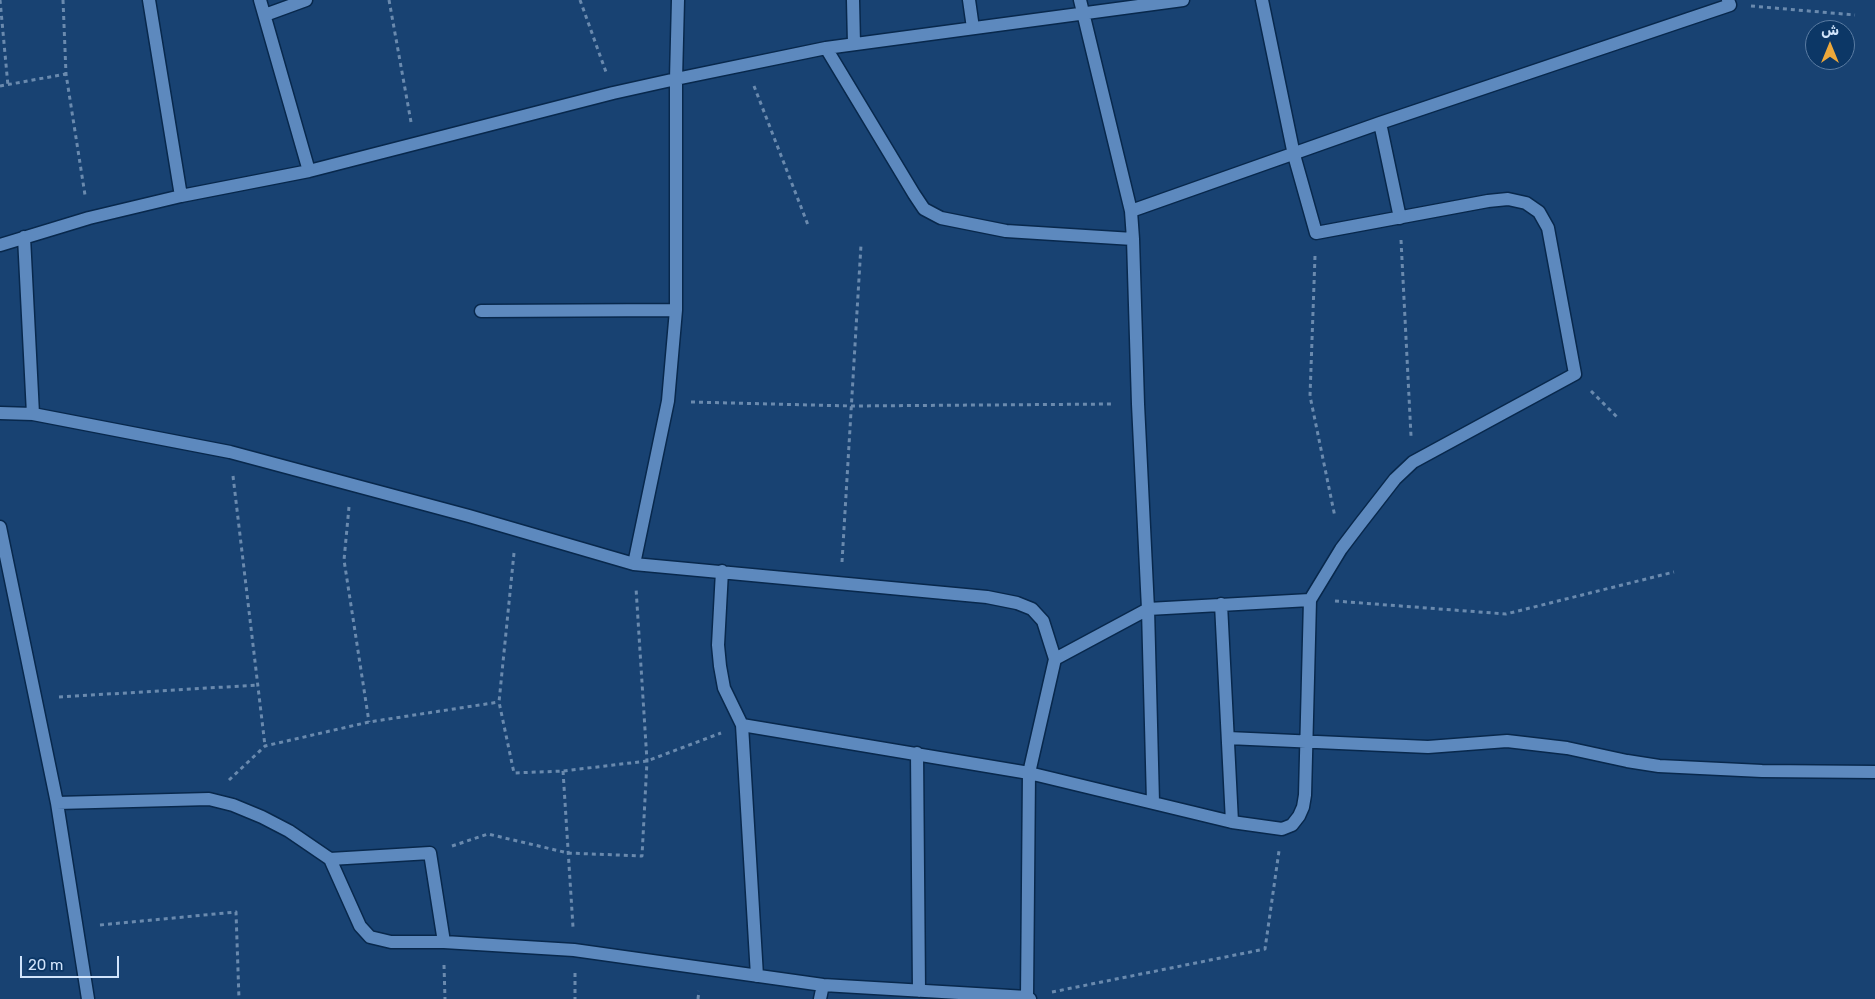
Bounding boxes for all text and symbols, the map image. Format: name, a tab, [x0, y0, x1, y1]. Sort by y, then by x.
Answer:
north arrow	[1805, 20, 1855, 70]
text: ش	[1821, 22, 1839, 39]
scale bar	[22, 946, 121, 978]
text: 20 m	[28, 956, 63, 974]

